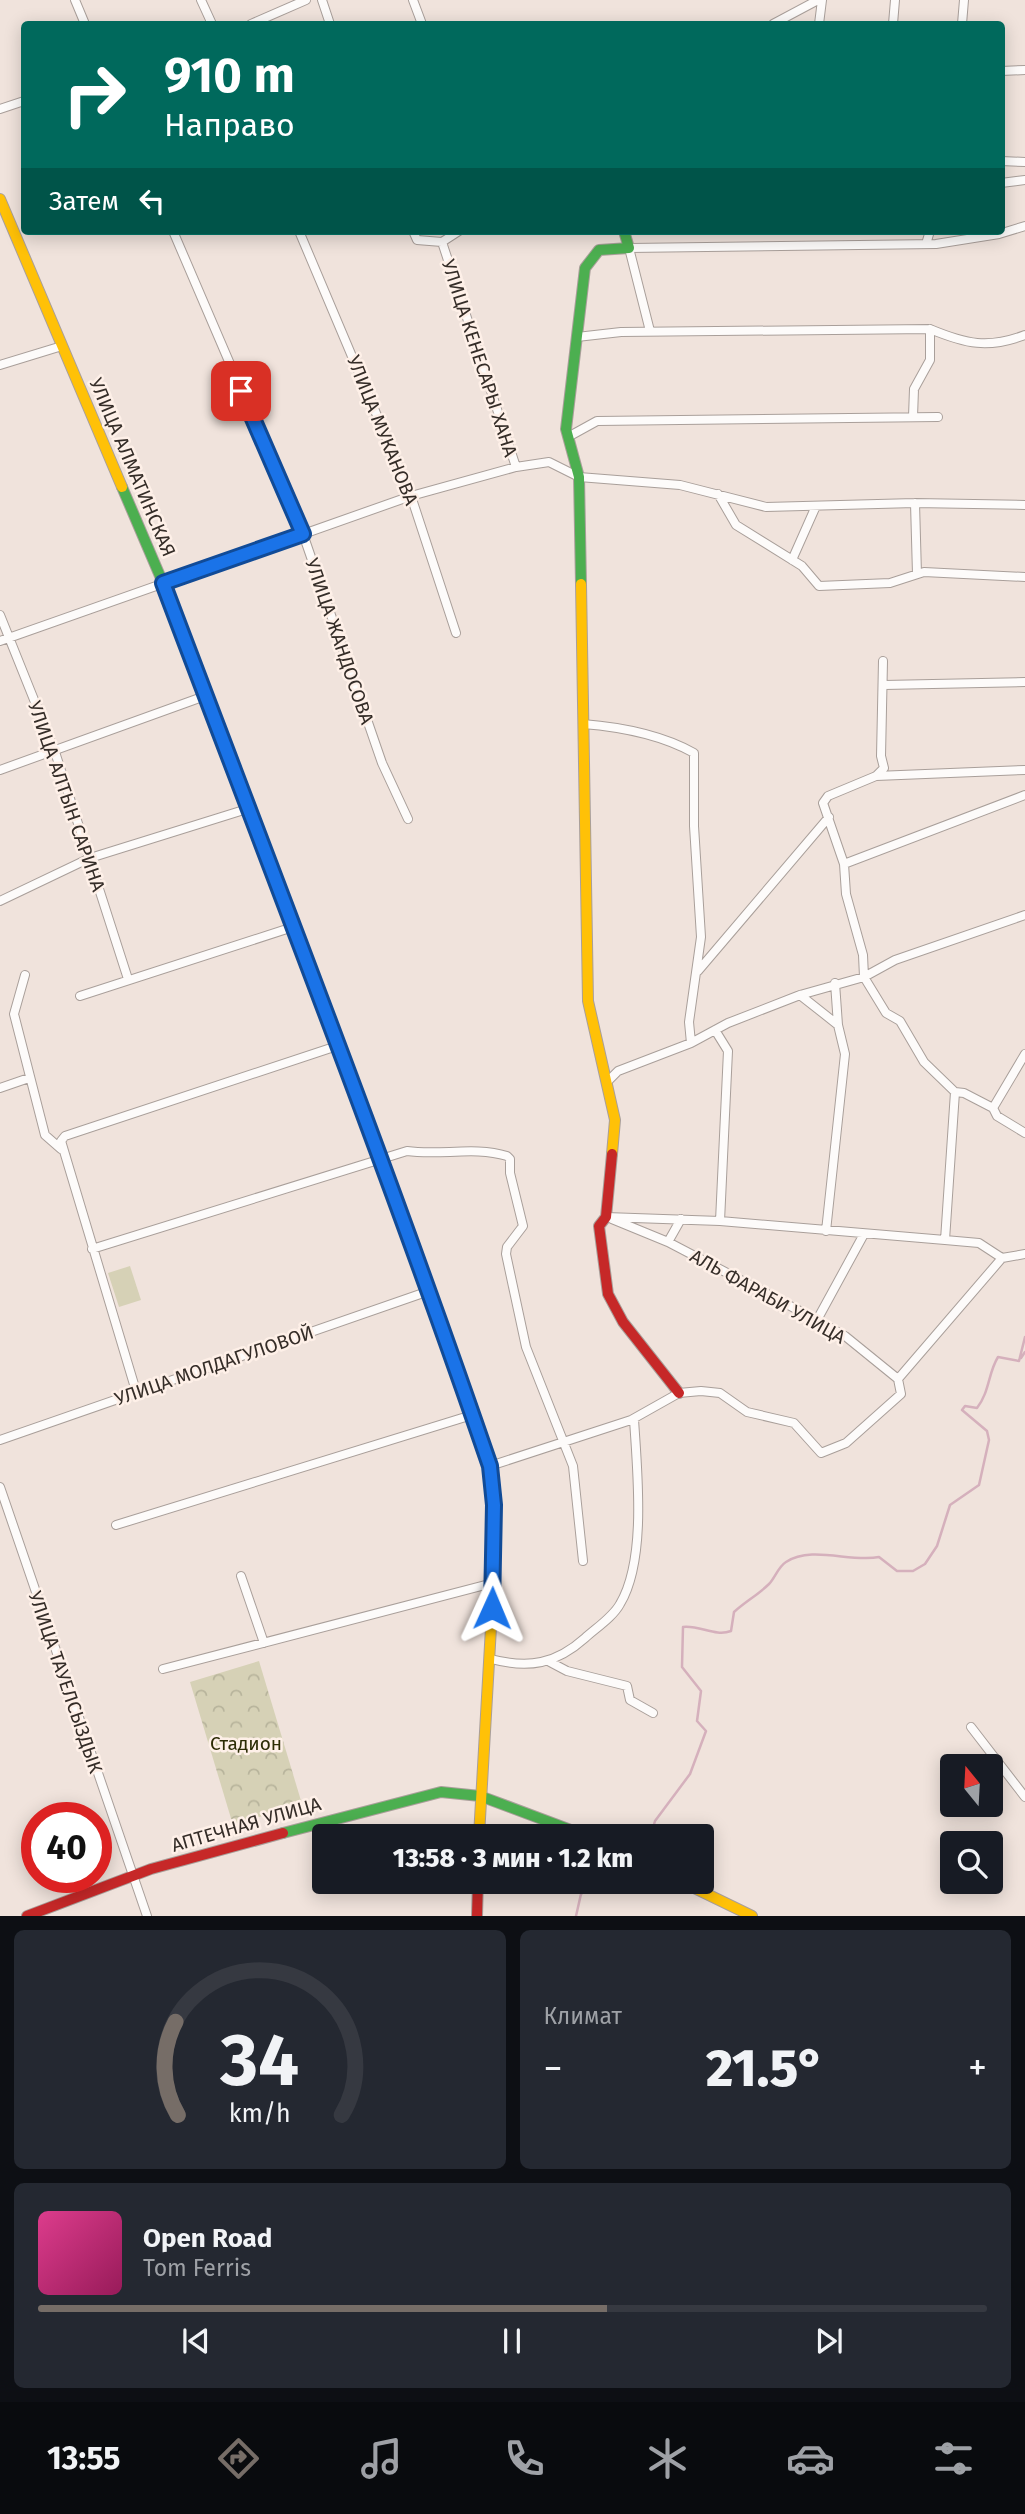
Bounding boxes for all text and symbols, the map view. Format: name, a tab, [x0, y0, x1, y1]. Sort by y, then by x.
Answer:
text: 910 m	[164, 46, 295, 105]
icon: right	[49, 49, 140, 140]
text: Направо	[164, 106, 295, 144]
icon: left	[133, 182, 171, 220]
text: Затем	[49, 186, 119, 217]
street label: УЛИЦА КЕНЕСАРЫ ХАНА	[437, 257, 522, 460]
street label: УЛИЦА МУКАНОВА	[342, 352, 423, 508]
pin	[211, 361, 271, 421]
icon: arrive	[222, 372, 260, 410]
street label: УЛИЦА АЛМАТИНСКАЯ	[84, 374, 181, 560]
street label: УЛИЦА ЖАНДОСОВА	[300, 555, 379, 727]
street label: УЛИЦА АЛТЫН САРИНА	[23, 698, 110, 895]
street label: АЛЬ ФАРАБИ УЛИЦА	[686, 1244, 850, 1349]
street label: УЛИЦА МОЛДАГУЛОВОЙ	[112, 1321, 317, 1410]
position arrow	[455, 1571, 529, 1645]
street label: УЛИЦА ТАУЕЛСЫЗДЫК	[24, 1588, 107, 1776]
park label: Стадион	[210, 1732, 282, 1755]
north arrow	[940, 1754, 1003, 1816]
map controls	[940, 1754, 1003, 1894]
street label: АПТЕЧНАЯ УЛИЦА	[169, 1792, 324, 1857]
speed limit sign: 40	[21, 1802, 112, 1893]
button: search	[940, 1831, 1003, 1894]
text: 13:58 · 3 мин · 1.2 km	[393, 1843, 633, 1874]
text: Климат	[544, 2002, 622, 2030]
text: 34	[219, 2018, 299, 2105]
text: 21.5°	[706, 2037, 825, 2100]
text: −	[544, 2045, 563, 2091]
text: +	[968, 2045, 987, 2091]
text: km/h	[229, 2099, 291, 2129]
text: Open Road	[143, 2223, 272, 2254]
text: Tom Ferris	[143, 2254, 251, 2282]
icon: previous	[177, 2322, 215, 2360]
icon: pause	[493, 2322, 531, 2360]
icon: next	[810, 2322, 848, 2360]
icon: directions	[214, 2434, 263, 2483]
icon: music	[357, 2434, 406, 2483]
icon: phone	[500, 2434, 549, 2483]
icon: climate	[643, 2434, 692, 2483]
icon: car	[786, 2434, 835, 2483]
icon: filters	[929, 2434, 978, 2483]
text: 13:55	[47, 2439, 121, 2477]

